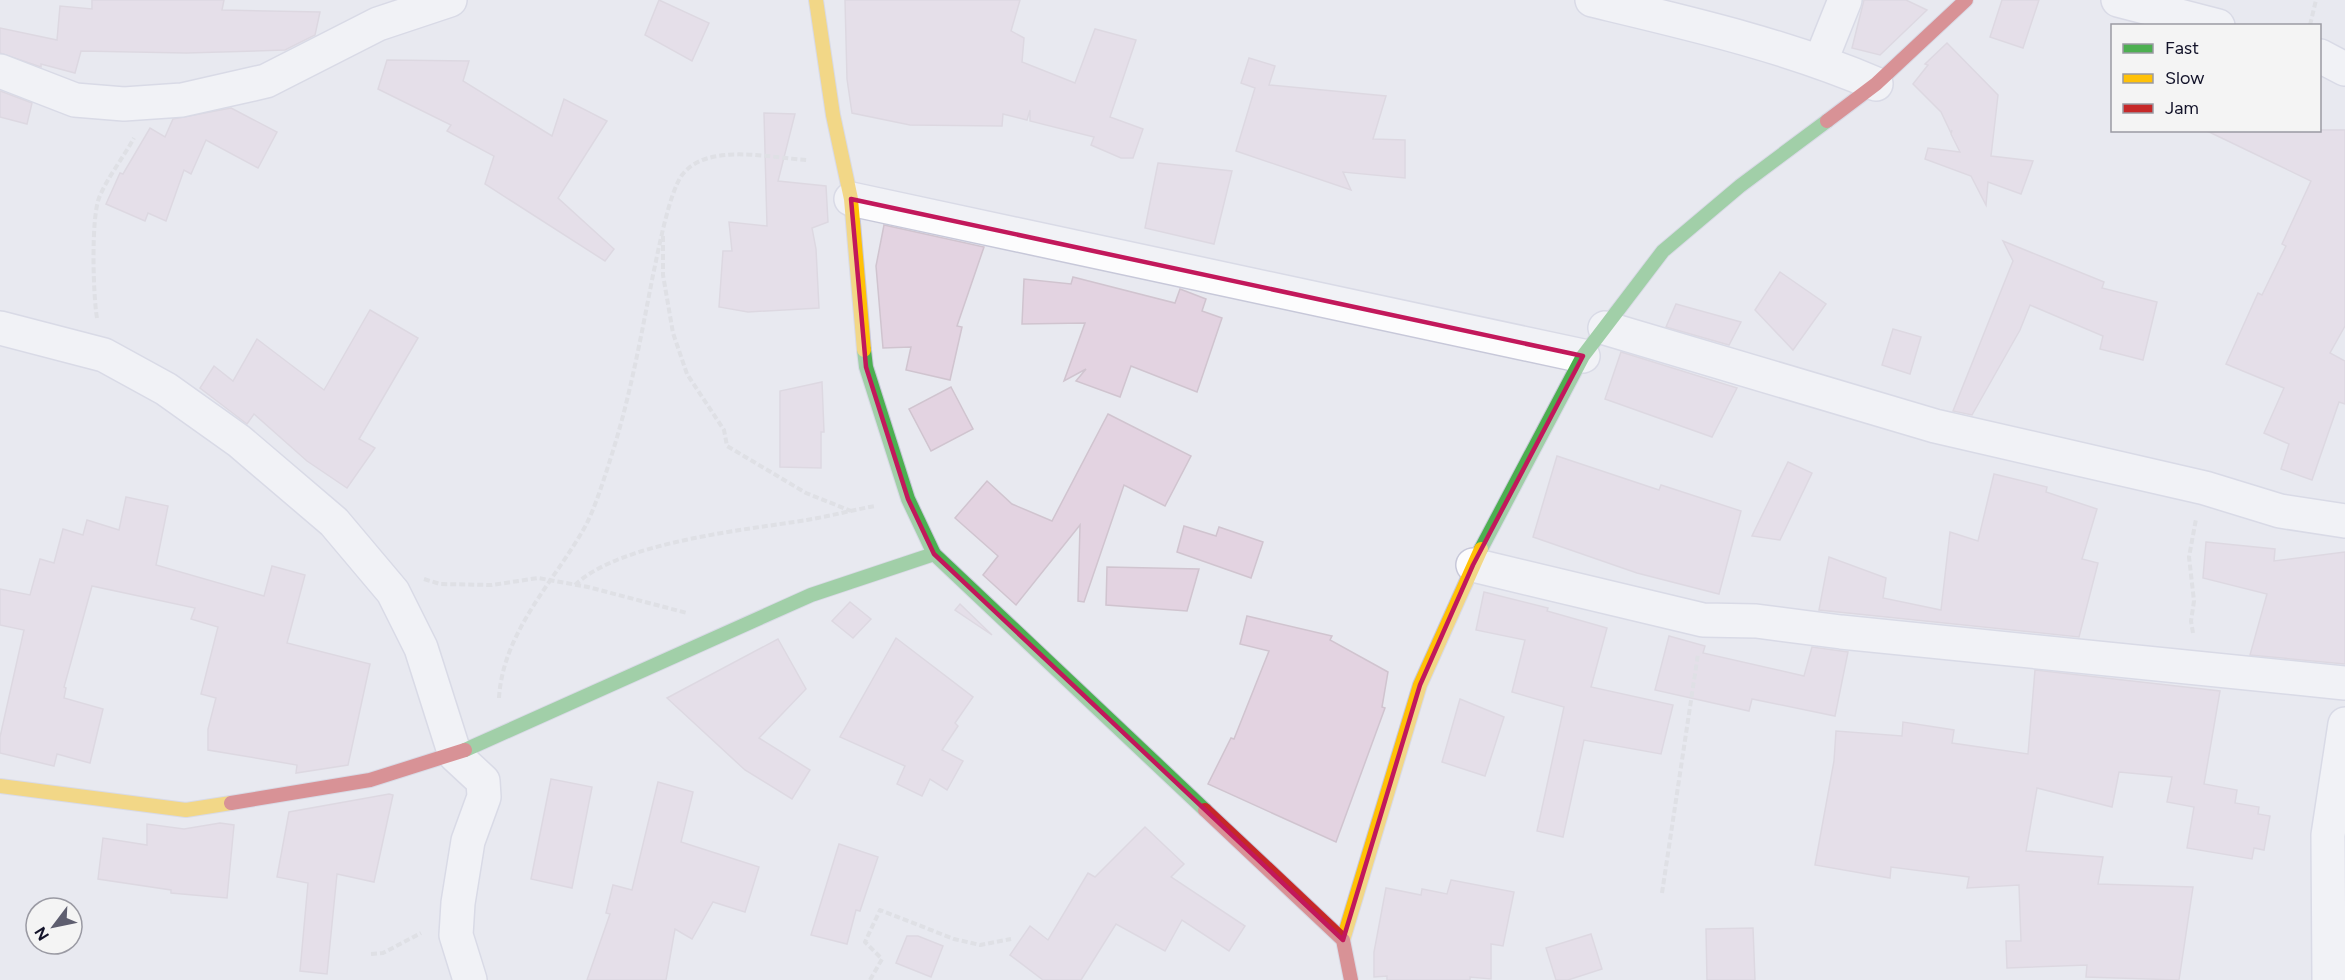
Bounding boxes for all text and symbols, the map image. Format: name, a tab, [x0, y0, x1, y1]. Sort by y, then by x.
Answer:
legend	[2111, 24, 2321, 132]
text: Fast	[2165, 37, 2199, 59]
text: Slow	[2165, 67, 2204, 89]
text: Jam	[2165, 97, 2199, 119]
north arrow	[24, 896, 84, 956]
text: N	[30, 923, 53, 944]

